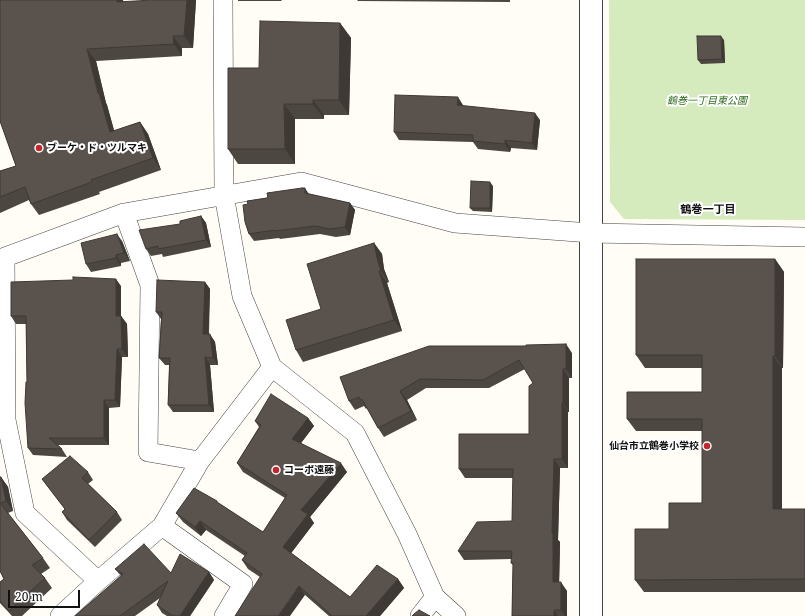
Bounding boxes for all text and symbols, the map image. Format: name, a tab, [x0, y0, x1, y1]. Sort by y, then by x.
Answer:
park label: 鶴巻一丁目東公園	[667, 95, 747, 107]
place label: ブーケ・ド・ツルマキ	[47, 142, 147, 154]
marker: ブーケ・ド・ツルマキ	[34, 143, 44, 153]
district label: 鶴巻一丁目	[681, 203, 735, 217]
place label: 仙台市立鶴巻小学校	[609, 440, 699, 452]
marker: 仙台市立鶴巻小学校	[702, 441, 712, 451]
place label: コーポ遠藤	[284, 464, 334, 476]
marker: コーポ遠藤	[271, 465, 281, 475]
scale bar	[10, 582, 82, 608]
text: 20 m	[15, 588, 43, 605]

